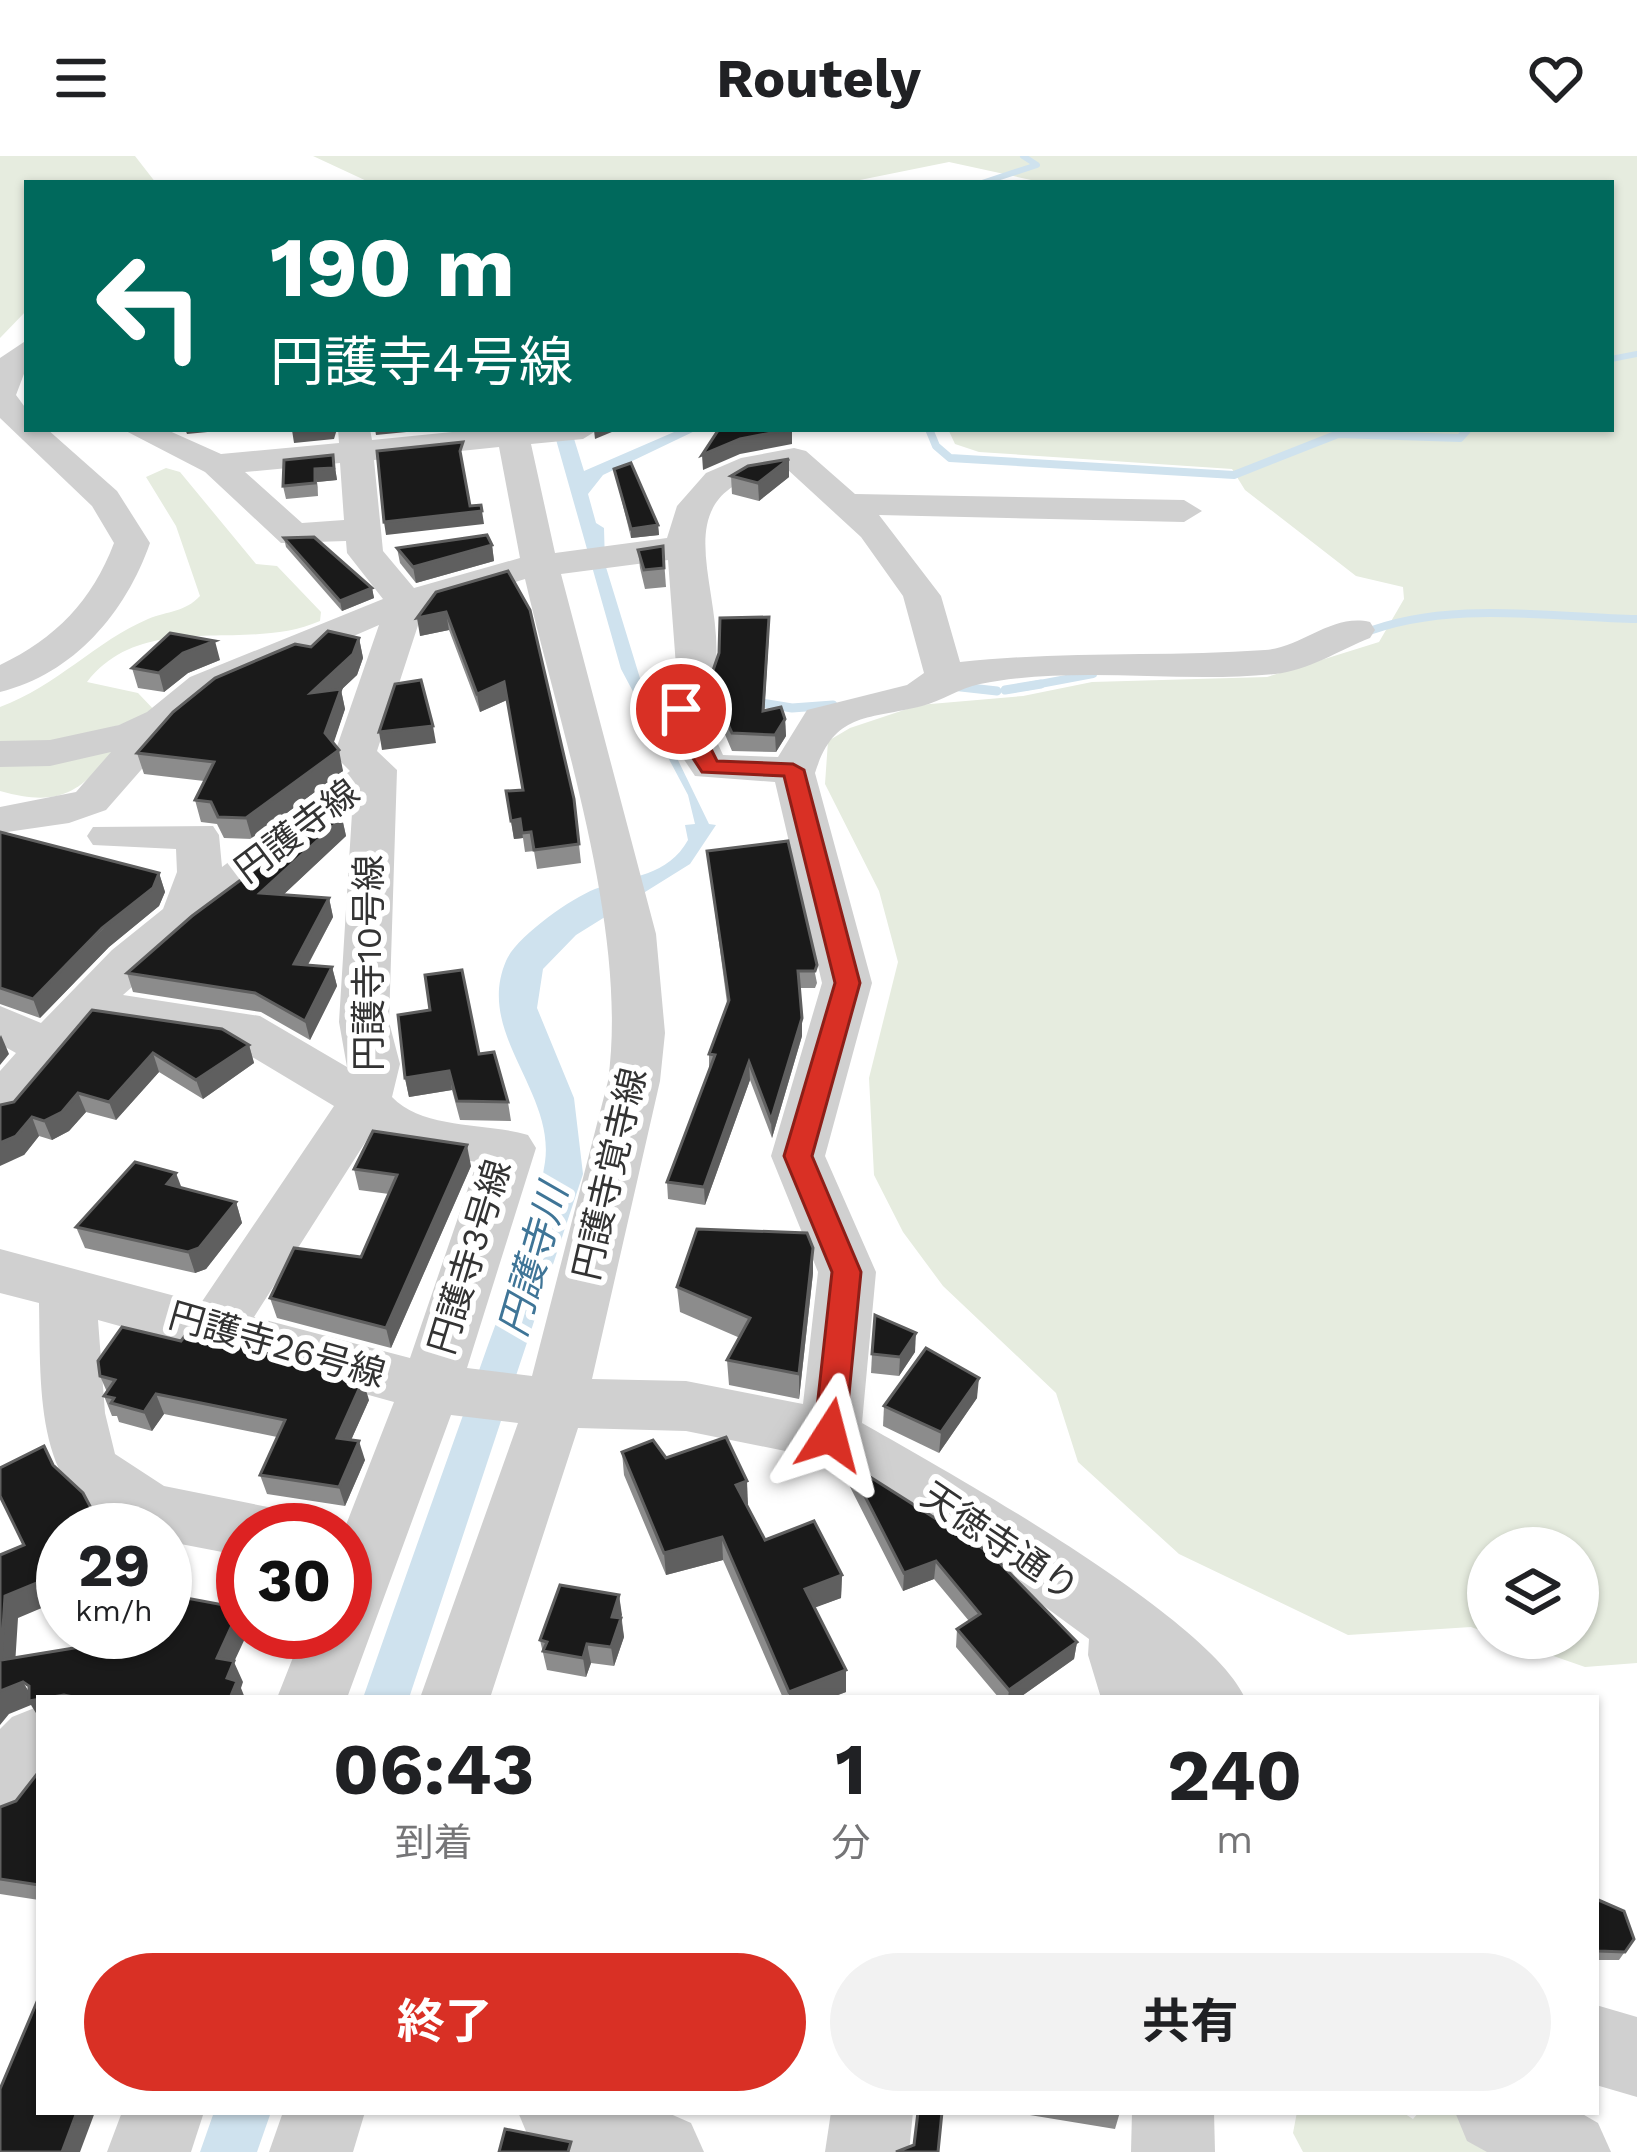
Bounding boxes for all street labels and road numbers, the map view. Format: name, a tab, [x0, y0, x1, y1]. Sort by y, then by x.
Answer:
street label: 円護寺線	[227, 771, 367, 891]
street label: 円護寺10号線	[348, 855, 390, 1071]
street label: 円護寺覚寺線	[565, 1064, 655, 1284]
street label: 円護寺3号線	[421, 1155, 519, 1359]
street label: 円護寺26号線	[164, 1294, 390, 1396]
street label: 天徳寺通り	[914, 1474, 1086, 1610]

